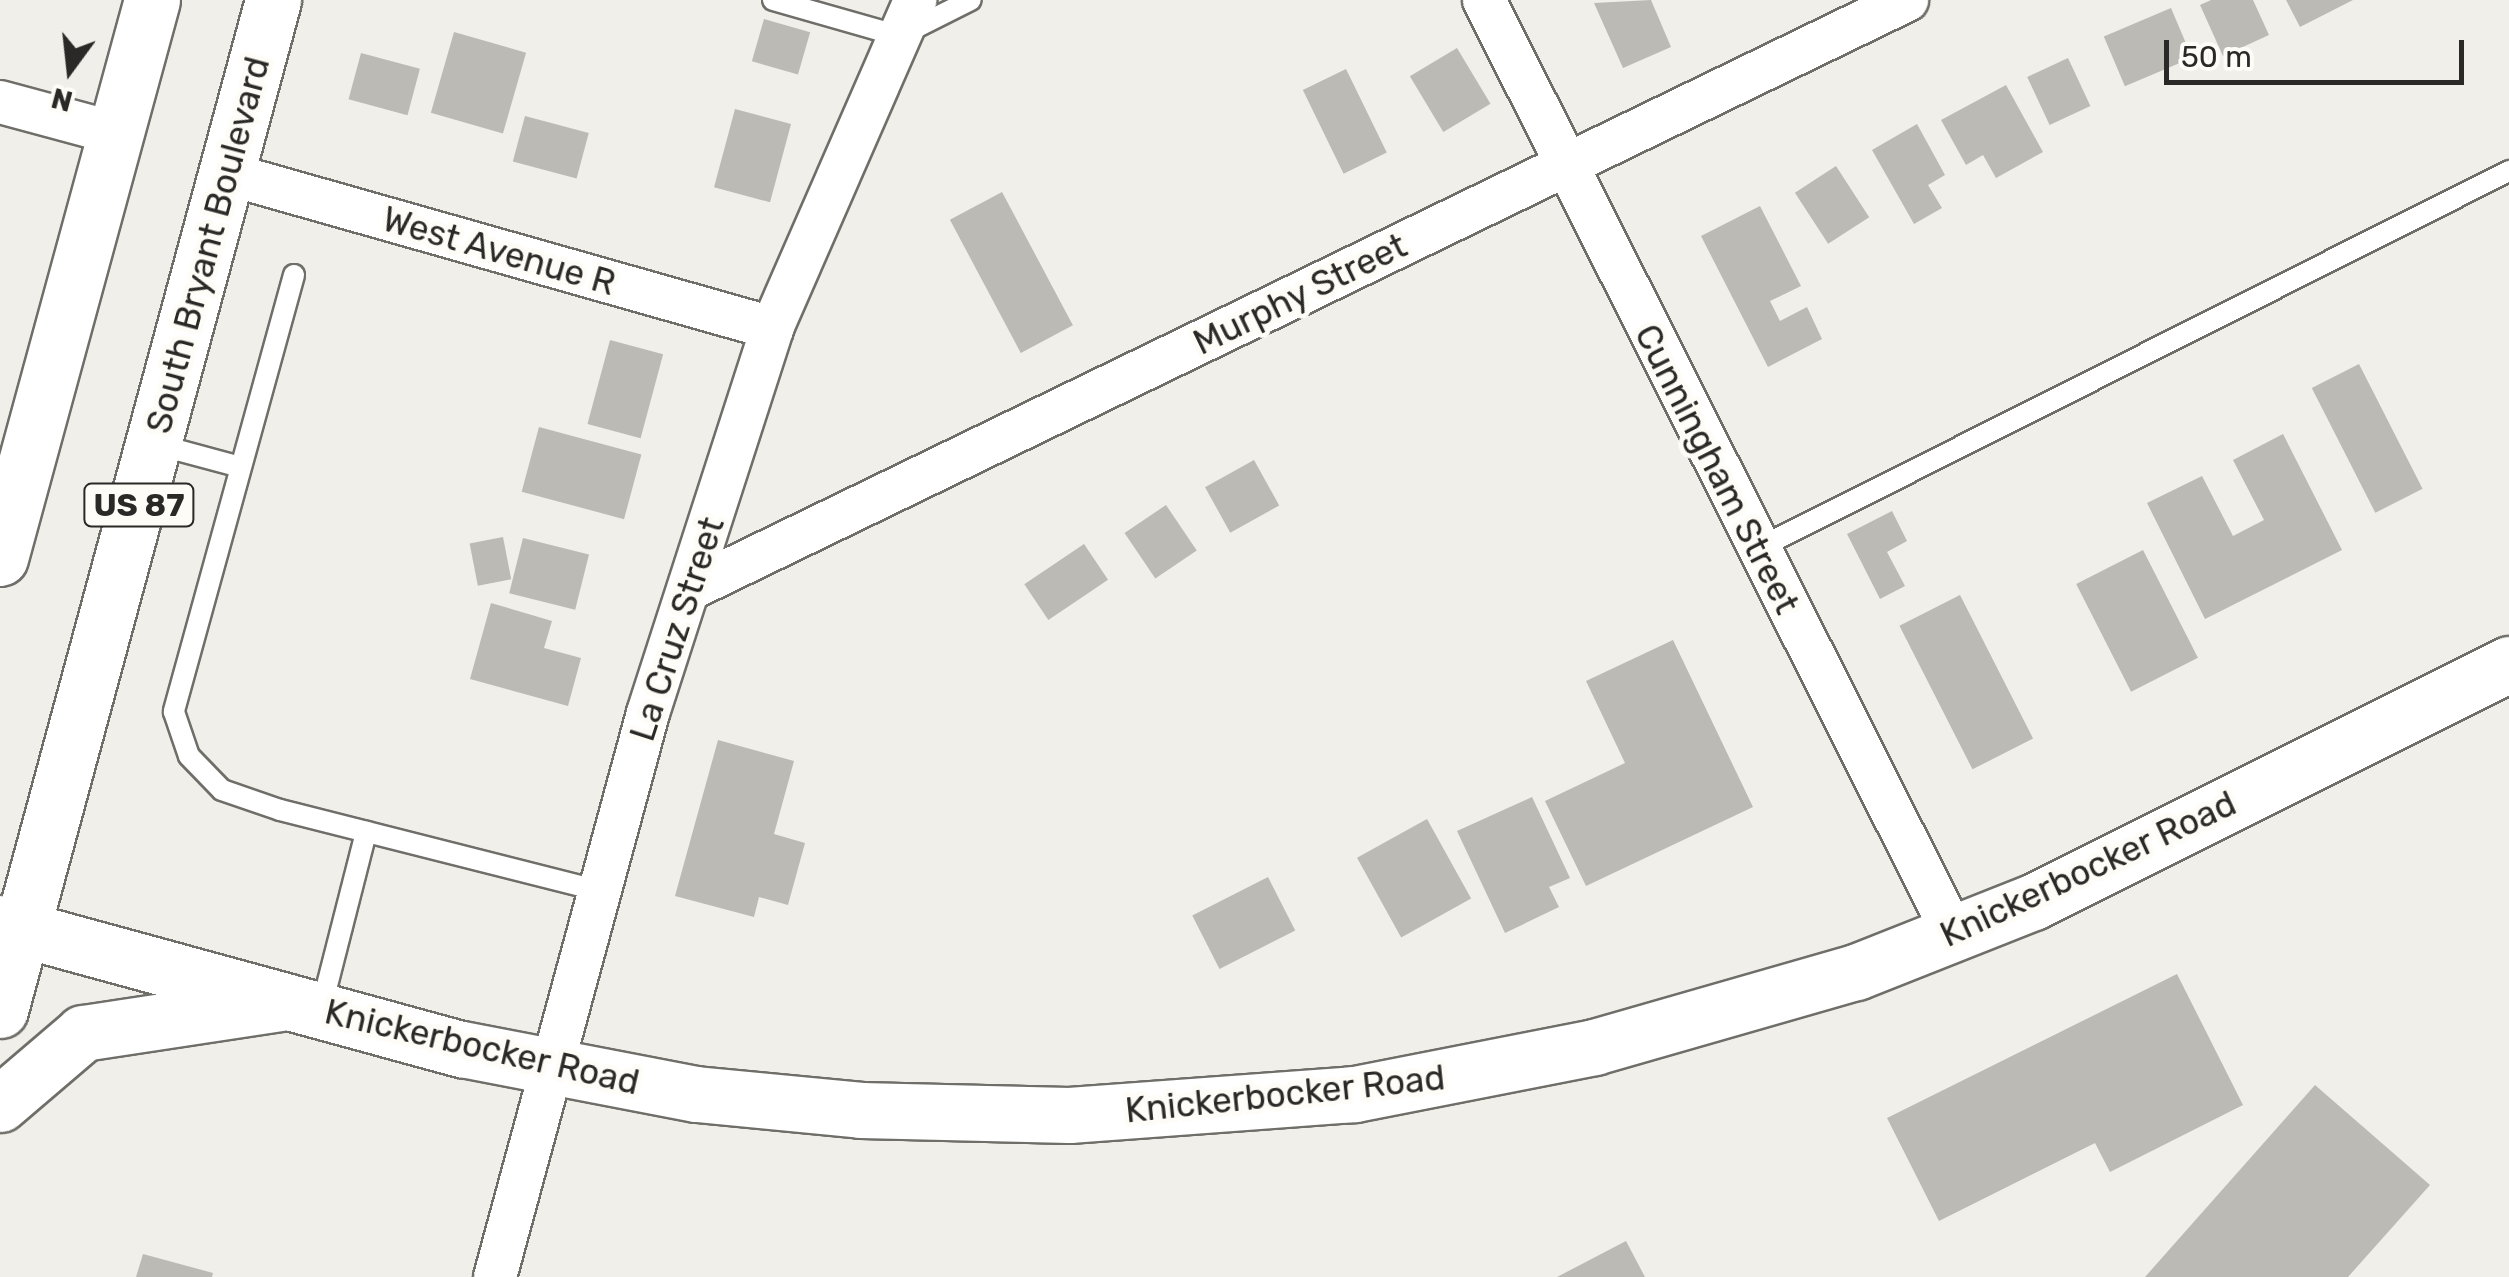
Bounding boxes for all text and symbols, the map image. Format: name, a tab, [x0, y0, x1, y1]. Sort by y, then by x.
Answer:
north arrow	[20, 20, 120, 120]
scale bar	[2169, 20, 2469, 82]
text: 50 m	[2181, 39, 2252, 75]
street label: South Bryant Boulevard	[137, 52, 279, 438]
text: N	[48, 81, 76, 118]
street label: West Avenue R	[377, 198, 621, 304]
street label: Murphy Street	[1186, 224, 1414, 364]
street label: Cunningham Street	[1626, 317, 1808, 621]
road number: US 87	[82, 478, 196, 532]
street label: La Cruz Street	[621, 512, 733, 746]
street label: Knickerbocker Road	[1933, 782, 2243, 956]
street label: Knickerbocker Road	[320, 990, 644, 1104]
street label: Knickerbocker Road	[1123, 1056, 1447, 1132]

